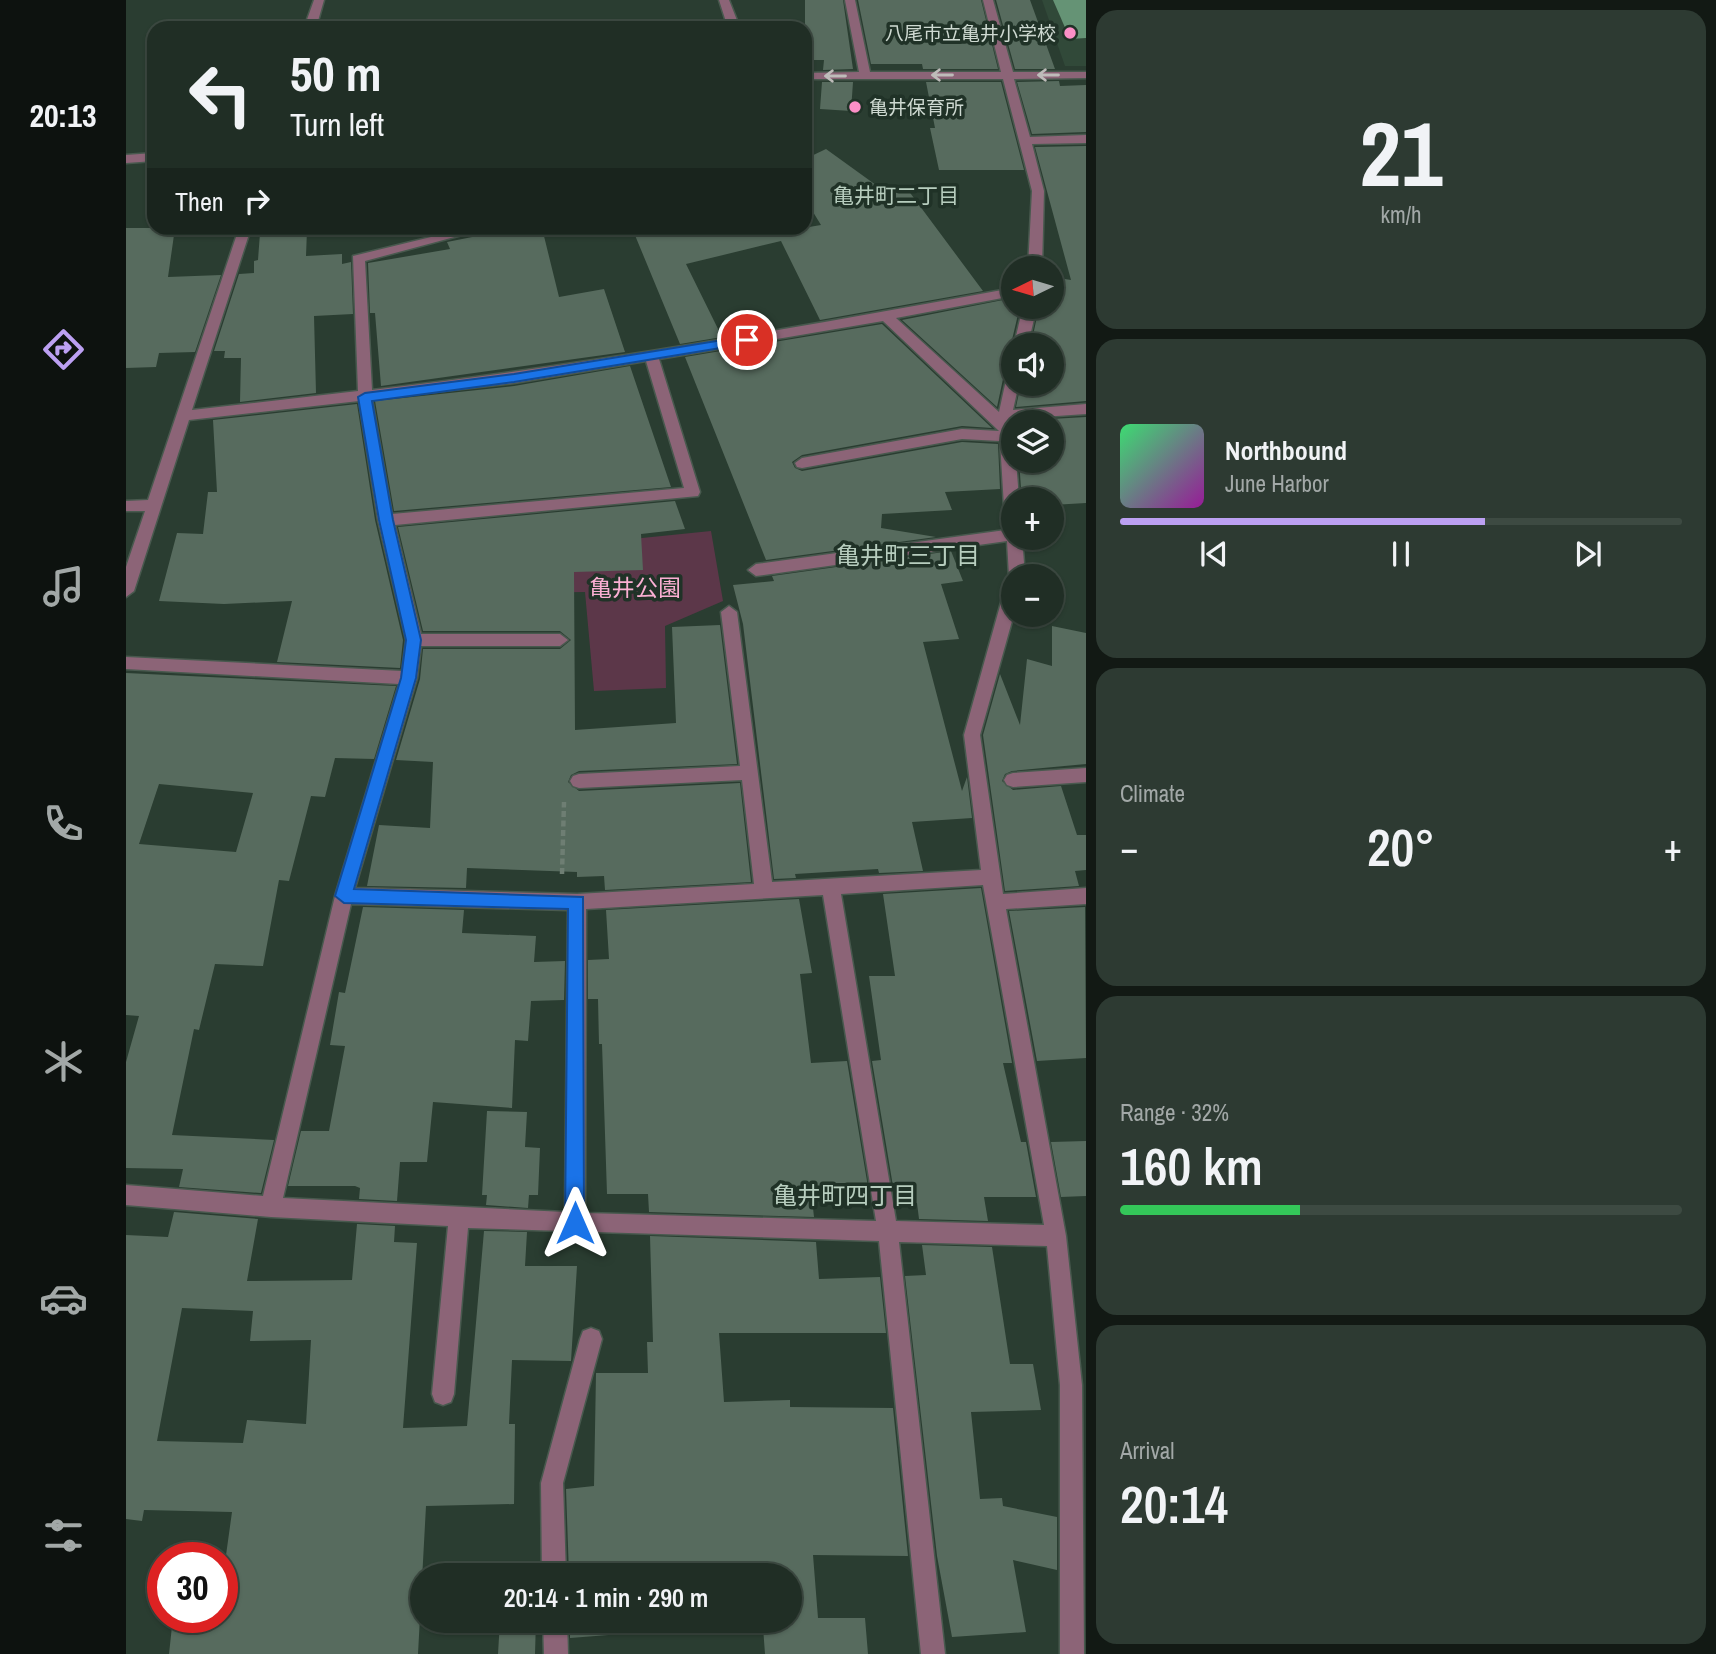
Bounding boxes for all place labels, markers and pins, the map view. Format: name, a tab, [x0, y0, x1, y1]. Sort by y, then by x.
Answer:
place label: 八尾市立亀井小学校	[885, 20, 1056, 46]
marker: 八尾市立亀井小学校	[1062, 25, 1078, 41]
place label: 亀井保育所	[869, 94, 964, 120]
marker: 亀井保育所	[847, 99, 863, 115]
pin	[717, 310, 777, 370]

